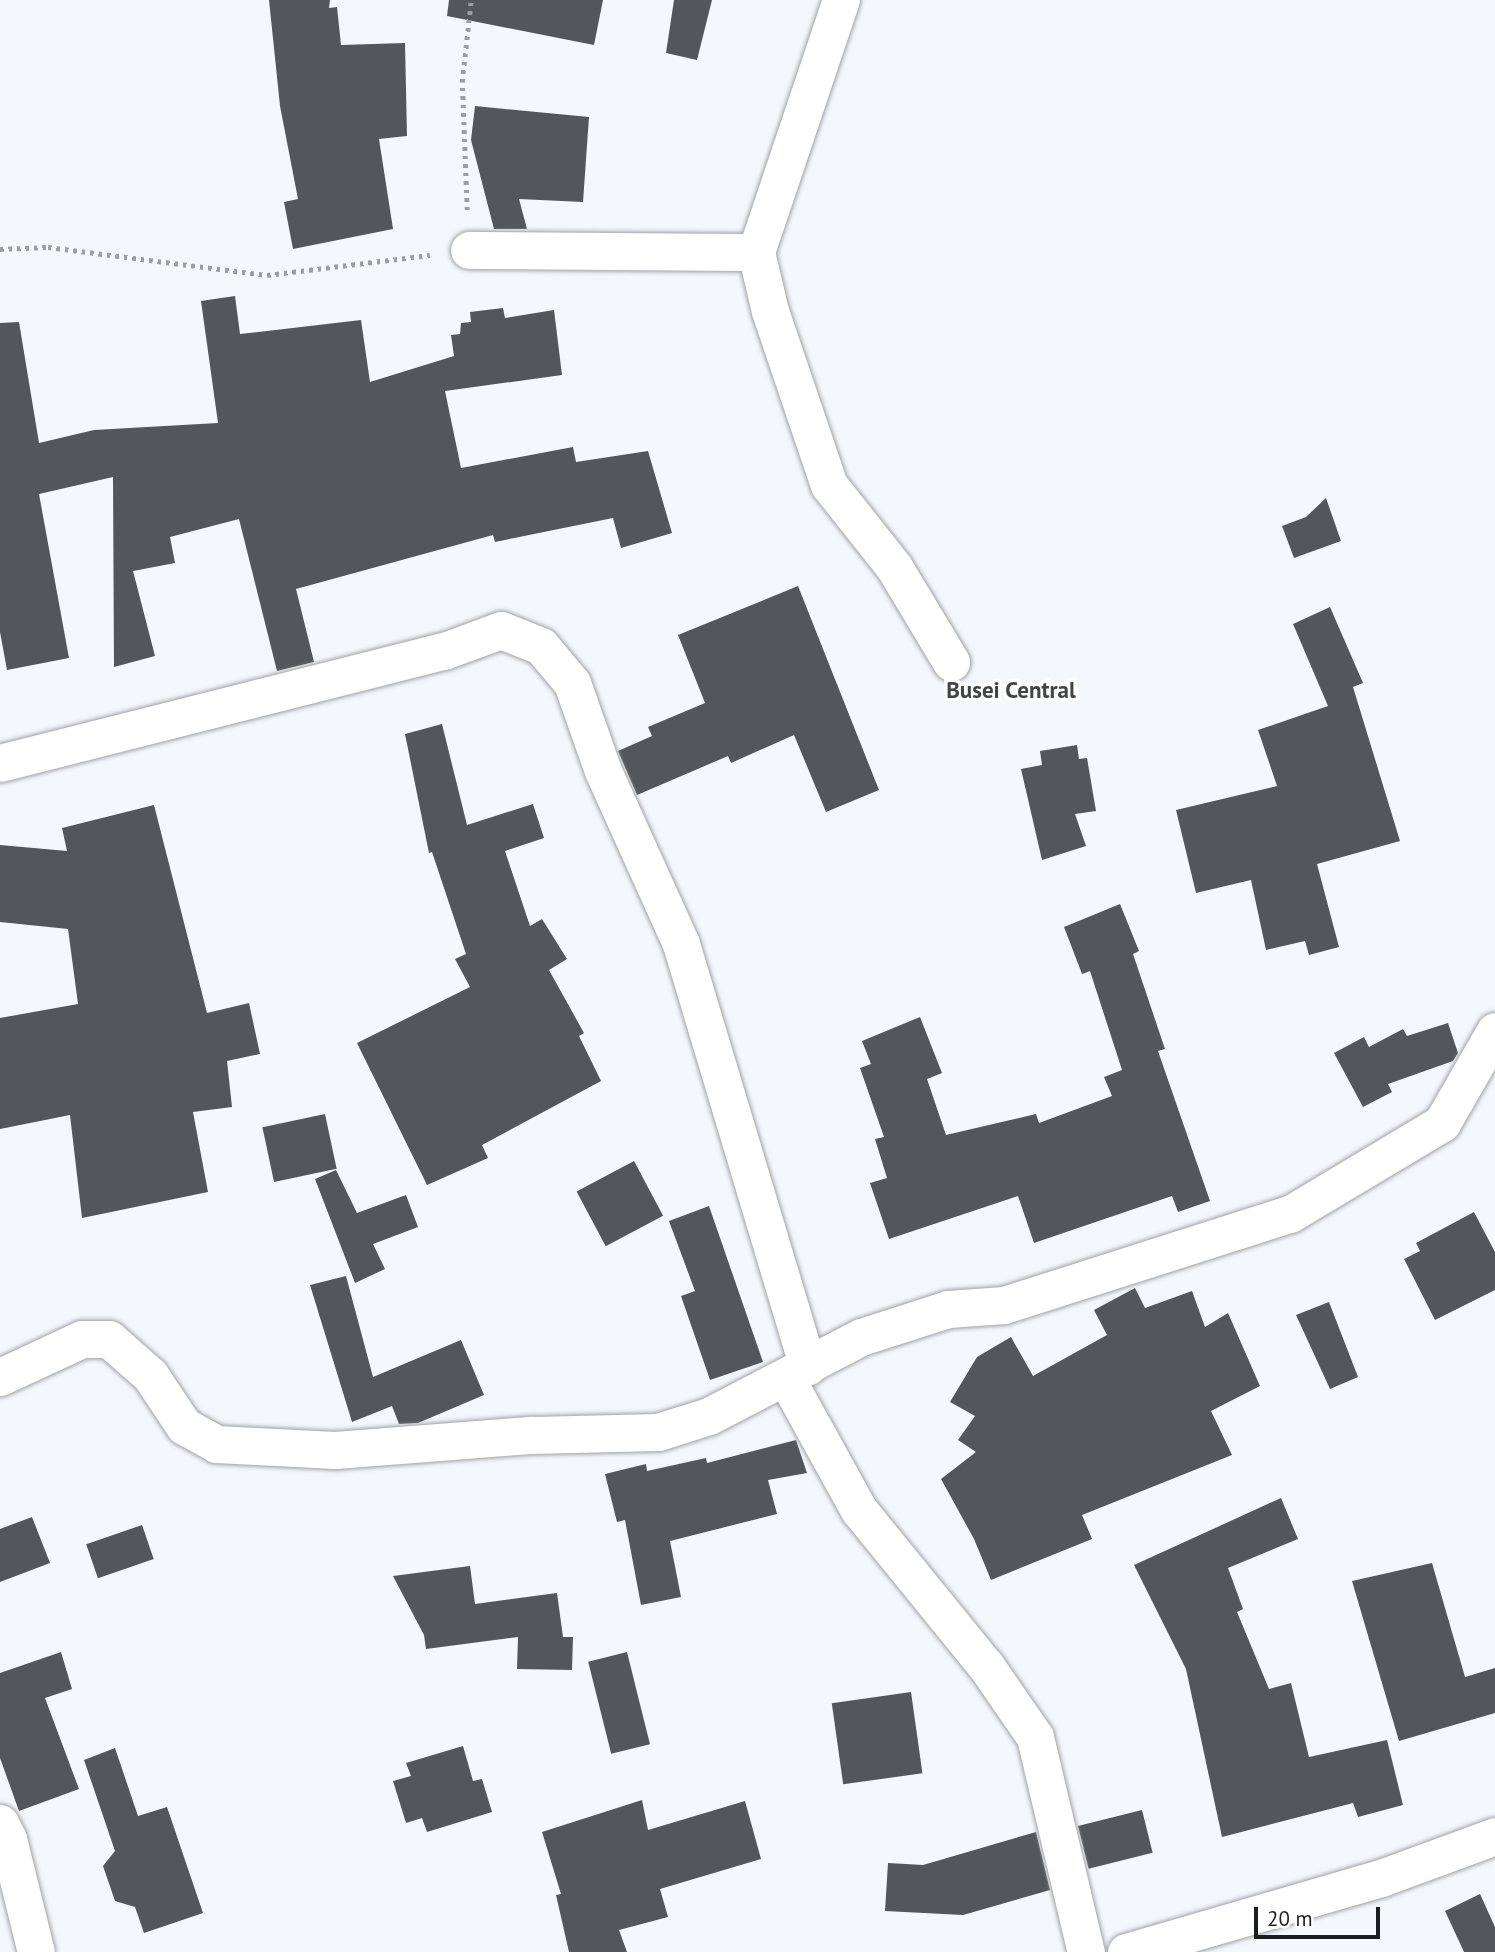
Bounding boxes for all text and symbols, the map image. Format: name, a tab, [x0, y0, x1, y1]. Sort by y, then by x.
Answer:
district label: Busei Central	[946, 676, 1076, 704]
scale bar	[1257, 1892, 1383, 1936]
text: 20 m	[1267, 1905, 1313, 1932]

